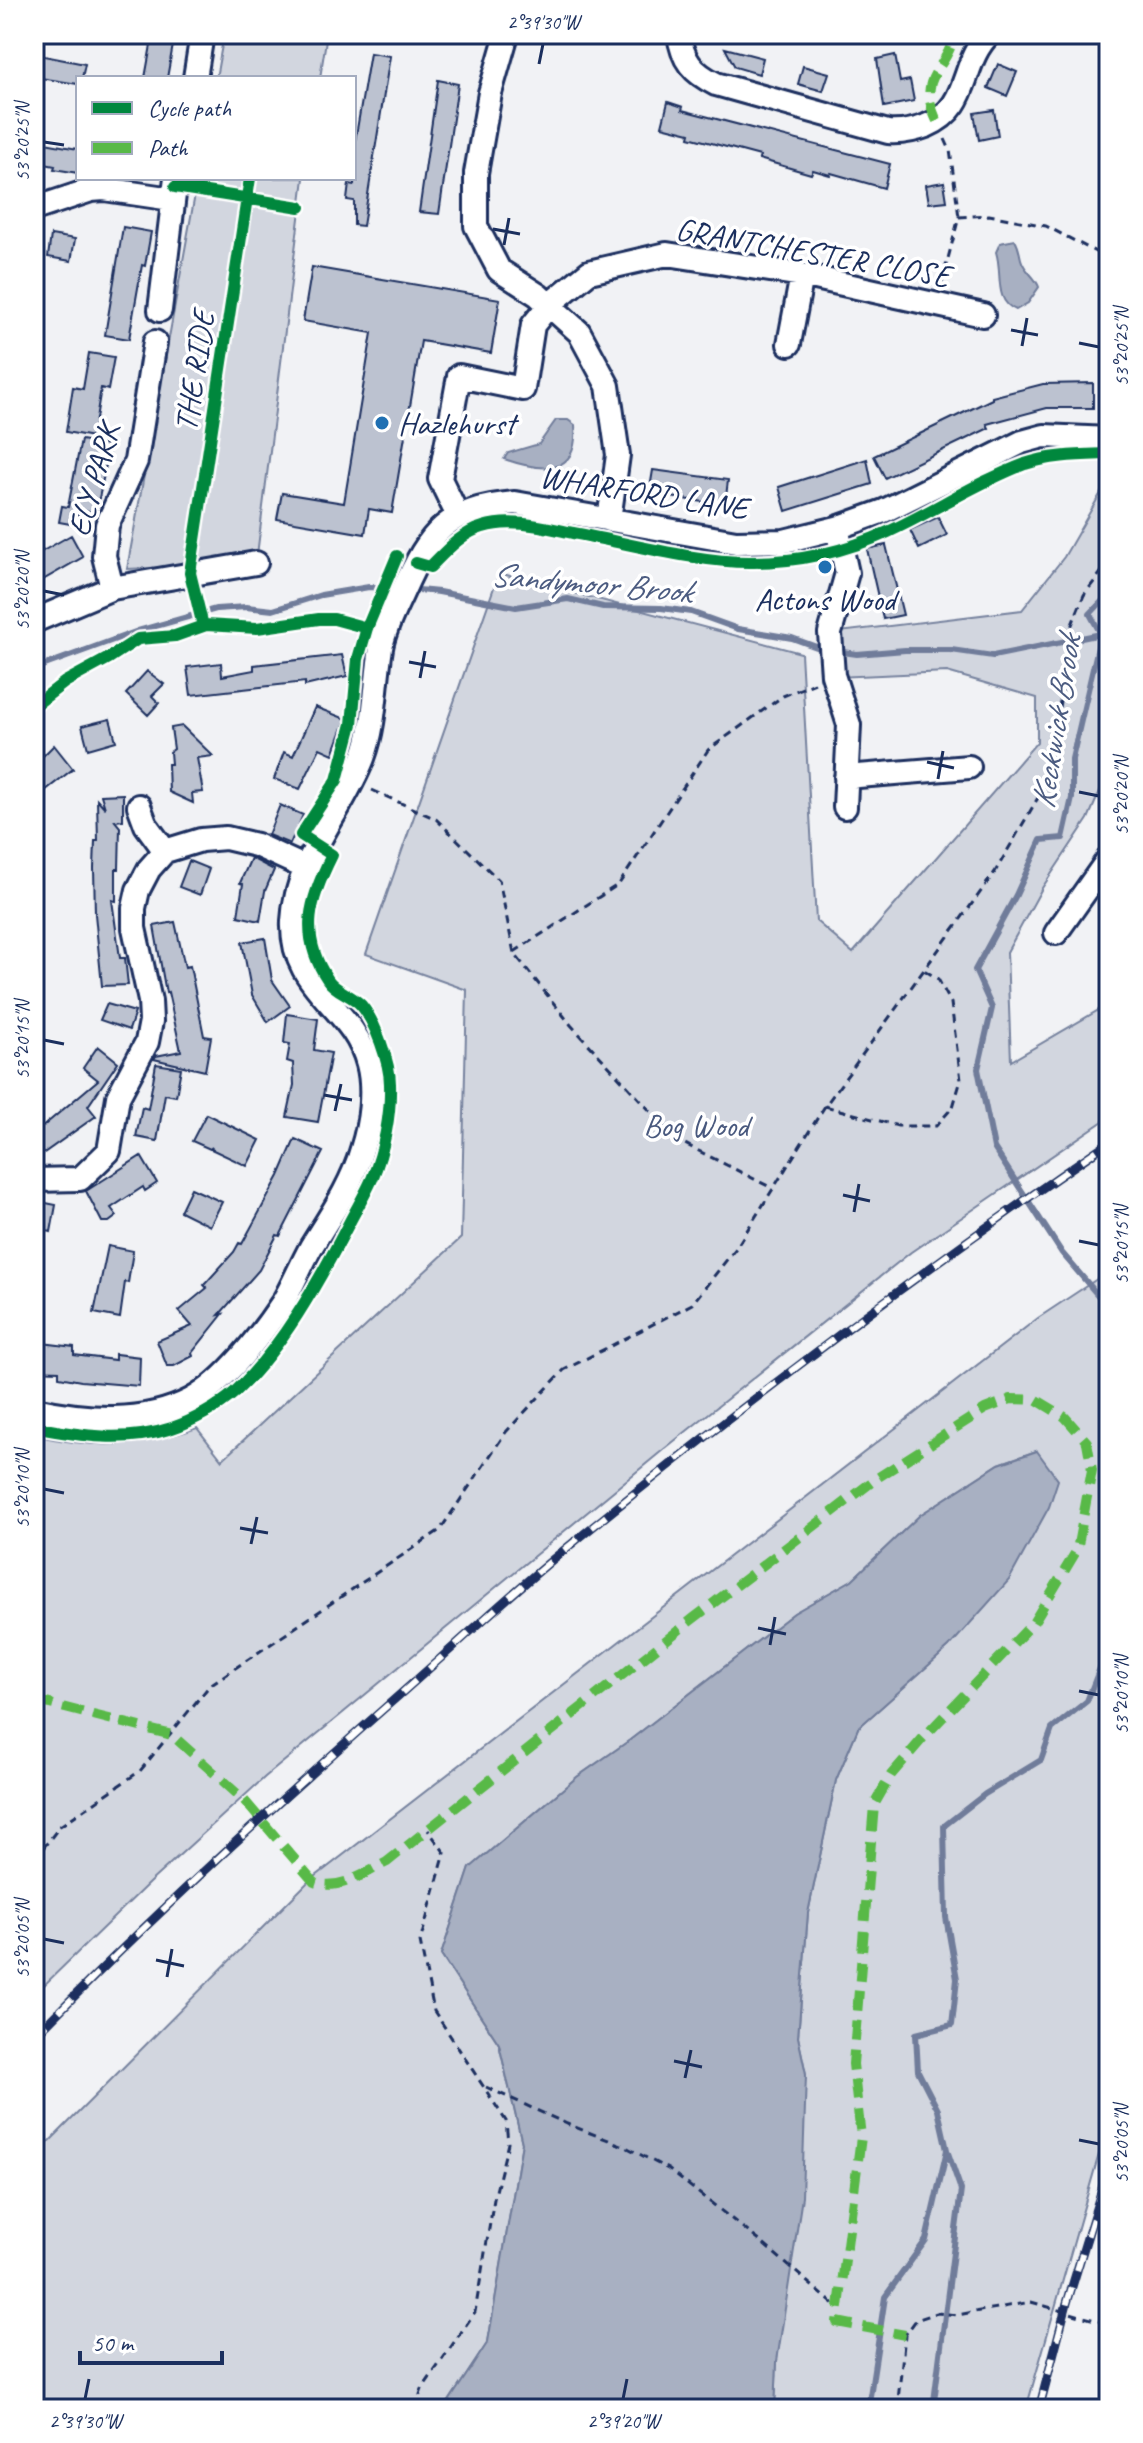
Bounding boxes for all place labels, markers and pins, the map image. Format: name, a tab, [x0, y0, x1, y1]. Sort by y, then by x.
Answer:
place label: Hazlehurst	[398, 403, 520, 444]
marker: Hazlehurst	[373, 414, 391, 432]
marker: Actons Wood	[816, 558, 834, 576]
place label: Actons Wood	[755, 579, 901, 620]

